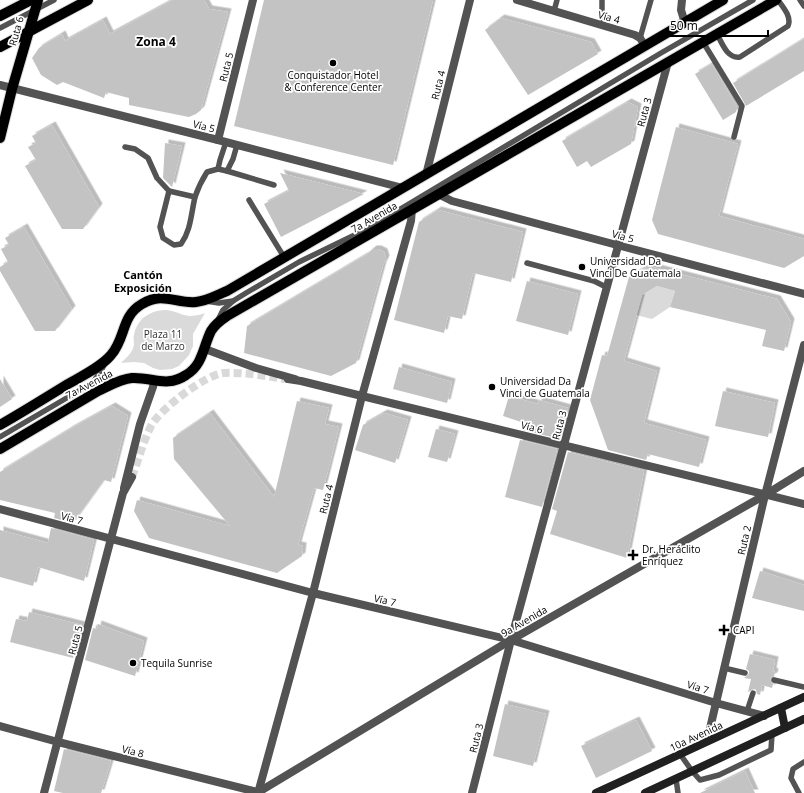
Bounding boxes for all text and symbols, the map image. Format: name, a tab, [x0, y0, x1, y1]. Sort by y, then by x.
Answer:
street label: Vía 4	[596, 7, 622, 27]
scale bar	[664, 12, 768, 38]
street label: Ruta 6	[5, 15, 27, 47]
text: 50 m	[670, 17, 698, 34]
district label: Zona 4	[136, 33, 176, 50]
street label: Ruta 5	[216, 51, 236, 83]
marker: Conquistador Hotel & Conference Center	[328, 58, 338, 68]
place label: Conquistador Hotel & Conference Center	[284, 68, 382, 94]
street label: Ruta 4	[428, 69, 448, 101]
street label: Ruta 3	[633, 96, 655, 128]
street label: Vía 5	[191, 117, 217, 136]
street label: 7a Avenida	[348, 198, 400, 236]
street label: Vía 5	[610, 226, 636, 246]
place label: Universidad Da Vinci De Guatemala	[590, 254, 681, 280]
marker: Universidad Da Vinci De Guatemala	[577, 262, 587, 272]
district label: Cantón Exposición	[114, 267, 172, 295]
park label: Plaza 11 de Marzo	[141, 327, 185, 353]
street label: 7a Avenida	[63, 366, 115, 402]
place label: Universidad Da Vinci de Guatemala	[500, 374, 590, 400]
marker: Universidad Da Vinci de Guatemala	[487, 382, 497, 392]
street label: Ruta 3	[548, 409, 570, 441]
street label: Vía 6	[519, 418, 545, 437]
street label: Ruta 4	[316, 483, 336, 515]
street label: Vía 7	[59, 508, 85, 528]
street label: Ruta 2	[734, 524, 754, 556]
place label: Dr. Heráclito Enríquez	[642, 542, 701, 568]
marker: Dr. Heráclito Enríquez	[627, 549, 639, 561]
street label: Vía 7	[373, 591, 398, 609]
street label: 9a Avenida	[498, 602, 550, 640]
place label: CAPI	[733, 623, 754, 637]
street label: Ruta 5	[64, 624, 86, 656]
marker: CAPI	[718, 624, 730, 636]
place label: Tequila Sunrise	[141, 656, 213, 670]
marker: Tequila Sunrise	[128, 658, 138, 668]
street label: Vía 7	[685, 677, 711, 697]
street label: 10a Avenida	[667, 718, 725, 754]
street label: Ruta 3	[466, 722, 486, 754]
street label: Vía 8	[120, 742, 146, 761]

